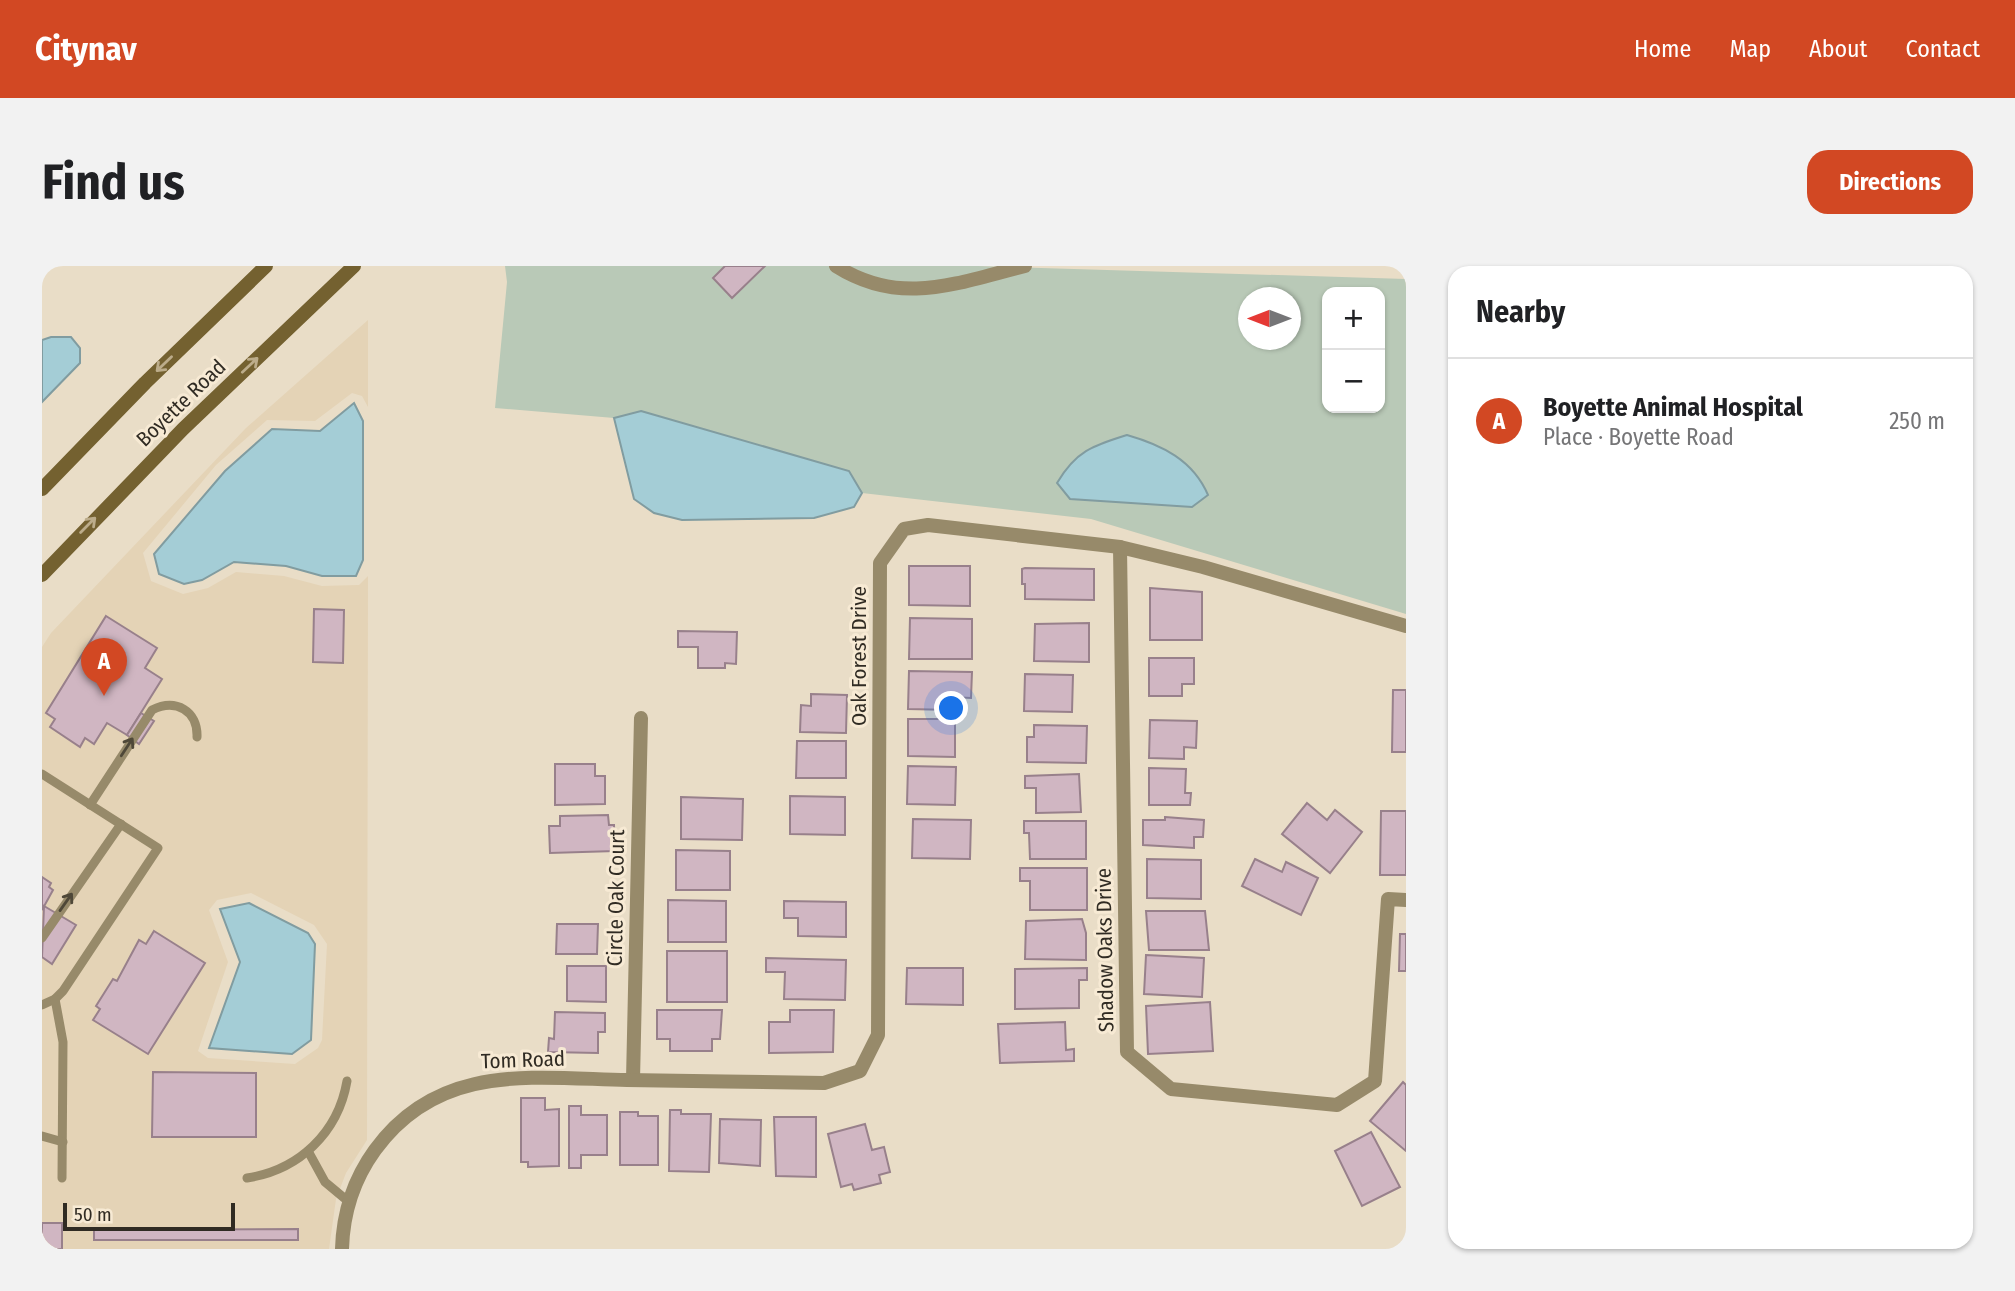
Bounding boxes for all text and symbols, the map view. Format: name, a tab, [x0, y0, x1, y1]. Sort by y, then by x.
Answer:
text: Citynav	[35, 29, 137, 69]
text: Home	[1634, 35, 1691, 63]
text: Map	[1729, 35, 1771, 63]
text: About	[1809, 35, 1867, 63]
text: Contact	[1905, 35, 1980, 63]
button: Directions	[1807, 150, 1973, 214]
text: Find us	[42, 153, 185, 212]
north arrow	[1238, 287, 1301, 350]
map controls	[1322, 287, 1385, 413]
button: +	[1322, 287, 1385, 350]
text: Nearby	[1476, 294, 1565, 330]
button: −	[1322, 350, 1385, 413]
street label: Boyette Road	[131, 354, 231, 452]
one-way arrow	[156, 356, 173, 373]
one-way arrow	[241, 357, 258, 374]
text: Boyette Animal Hospital	[1543, 392, 1803, 423]
text: A	[1493, 407, 1505, 435]
text: 250 m	[1889, 407, 1945, 435]
text: Place · Boyette Road	[1543, 423, 1734, 451]
one-way arrow	[80, 517, 97, 534]
street label: Oak Forest Drive	[846, 586, 872, 726]
pin: A	[81, 638, 127, 696]
your location	[934, 691, 968, 725]
one-way arrow	[120, 738, 135, 757]
street label: Circle Oak Court	[602, 829, 630, 967]
street label: Shadow Oaks Drive	[1091, 868, 1119, 1032]
one-way arrow	[59, 893, 73, 913]
street label: Tom Road	[480, 1046, 566, 1074]
scale bar	[63, 1200, 234, 1232]
text: 50 m	[74, 1203, 112, 1226]

